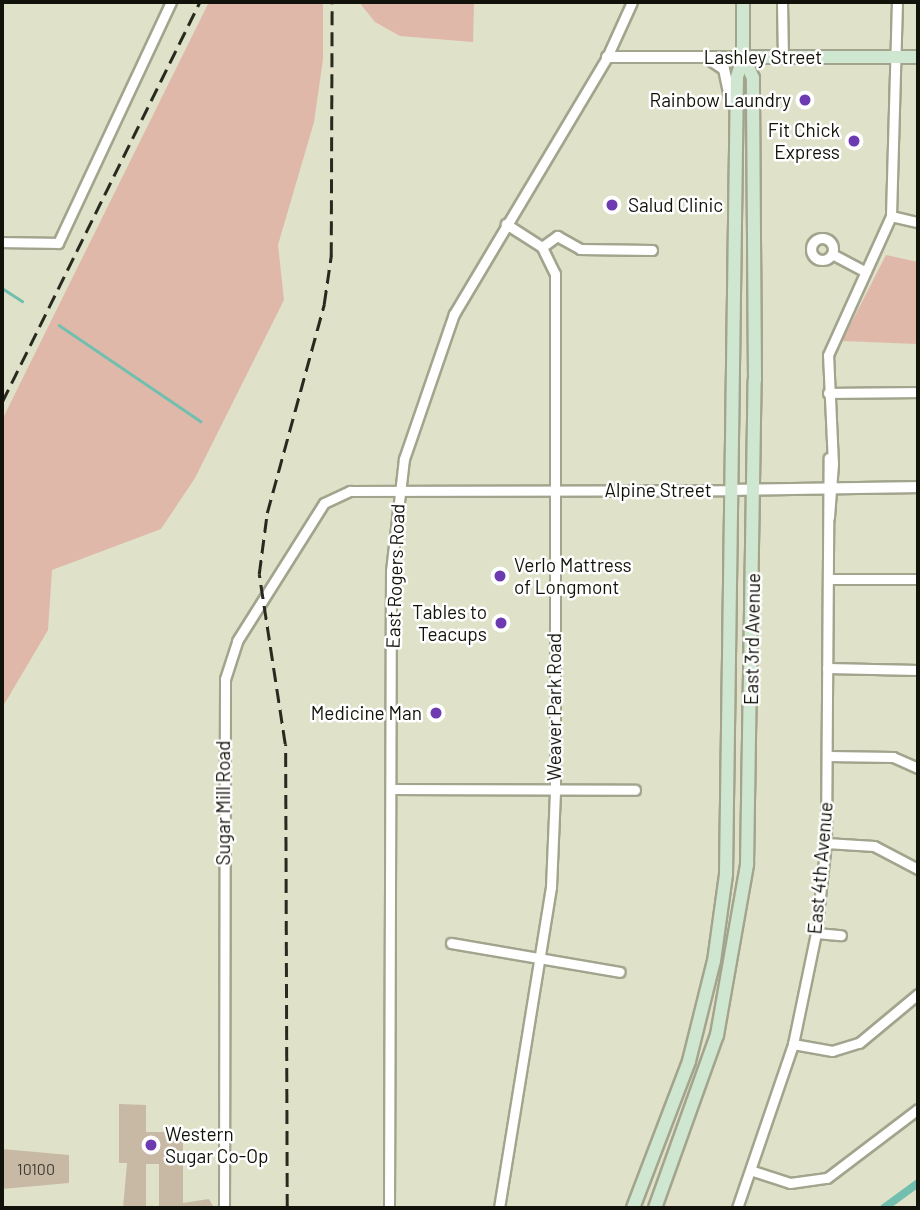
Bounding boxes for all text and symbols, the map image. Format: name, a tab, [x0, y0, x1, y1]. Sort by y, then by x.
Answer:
street label: Lashley Street	[704, 46, 822, 68]
place label: Rainbow Laundry	[650, 89, 791, 111]
marker: Rainbow Laundry	[797, 92, 813, 108]
place label: Fit Chick Express	[768, 119, 840, 163]
marker: Fit Chick Express	[846, 133, 862, 149]
place label: Salud Clinic	[628, 194, 723, 216]
marker: Salud Clinic	[602, 195, 622, 215]
street label: Alpine Street	[604, 479, 712, 501]
street label: East Rogers Road	[381, 503, 409, 649]
place label: Verlo Mattress of Longmont	[514, 554, 632, 598]
marker: Verlo Mattress of Longmont	[492, 568, 508, 584]
street label: East 3rd Avenue	[739, 573, 765, 705]
place label: Tables to Teacups	[412, 601, 487, 645]
marker: Tables to Teacups	[493, 615, 509, 631]
street label: Weaver Park Road	[543, 633, 565, 781]
place label: Medicine Man	[311, 702, 422, 724]
marker: Medicine Man	[428, 705, 444, 721]
street label: Sugar Mill Road	[212, 741, 234, 865]
street label: East 4th Avenue	[803, 801, 837, 935]
place label: Western Sugar Co-Op	[165, 1123, 269, 1167]
marker: Western Sugar Co-Op	[143, 1137, 159, 1153]
house number: 10100	[17, 1159, 55, 1179]

